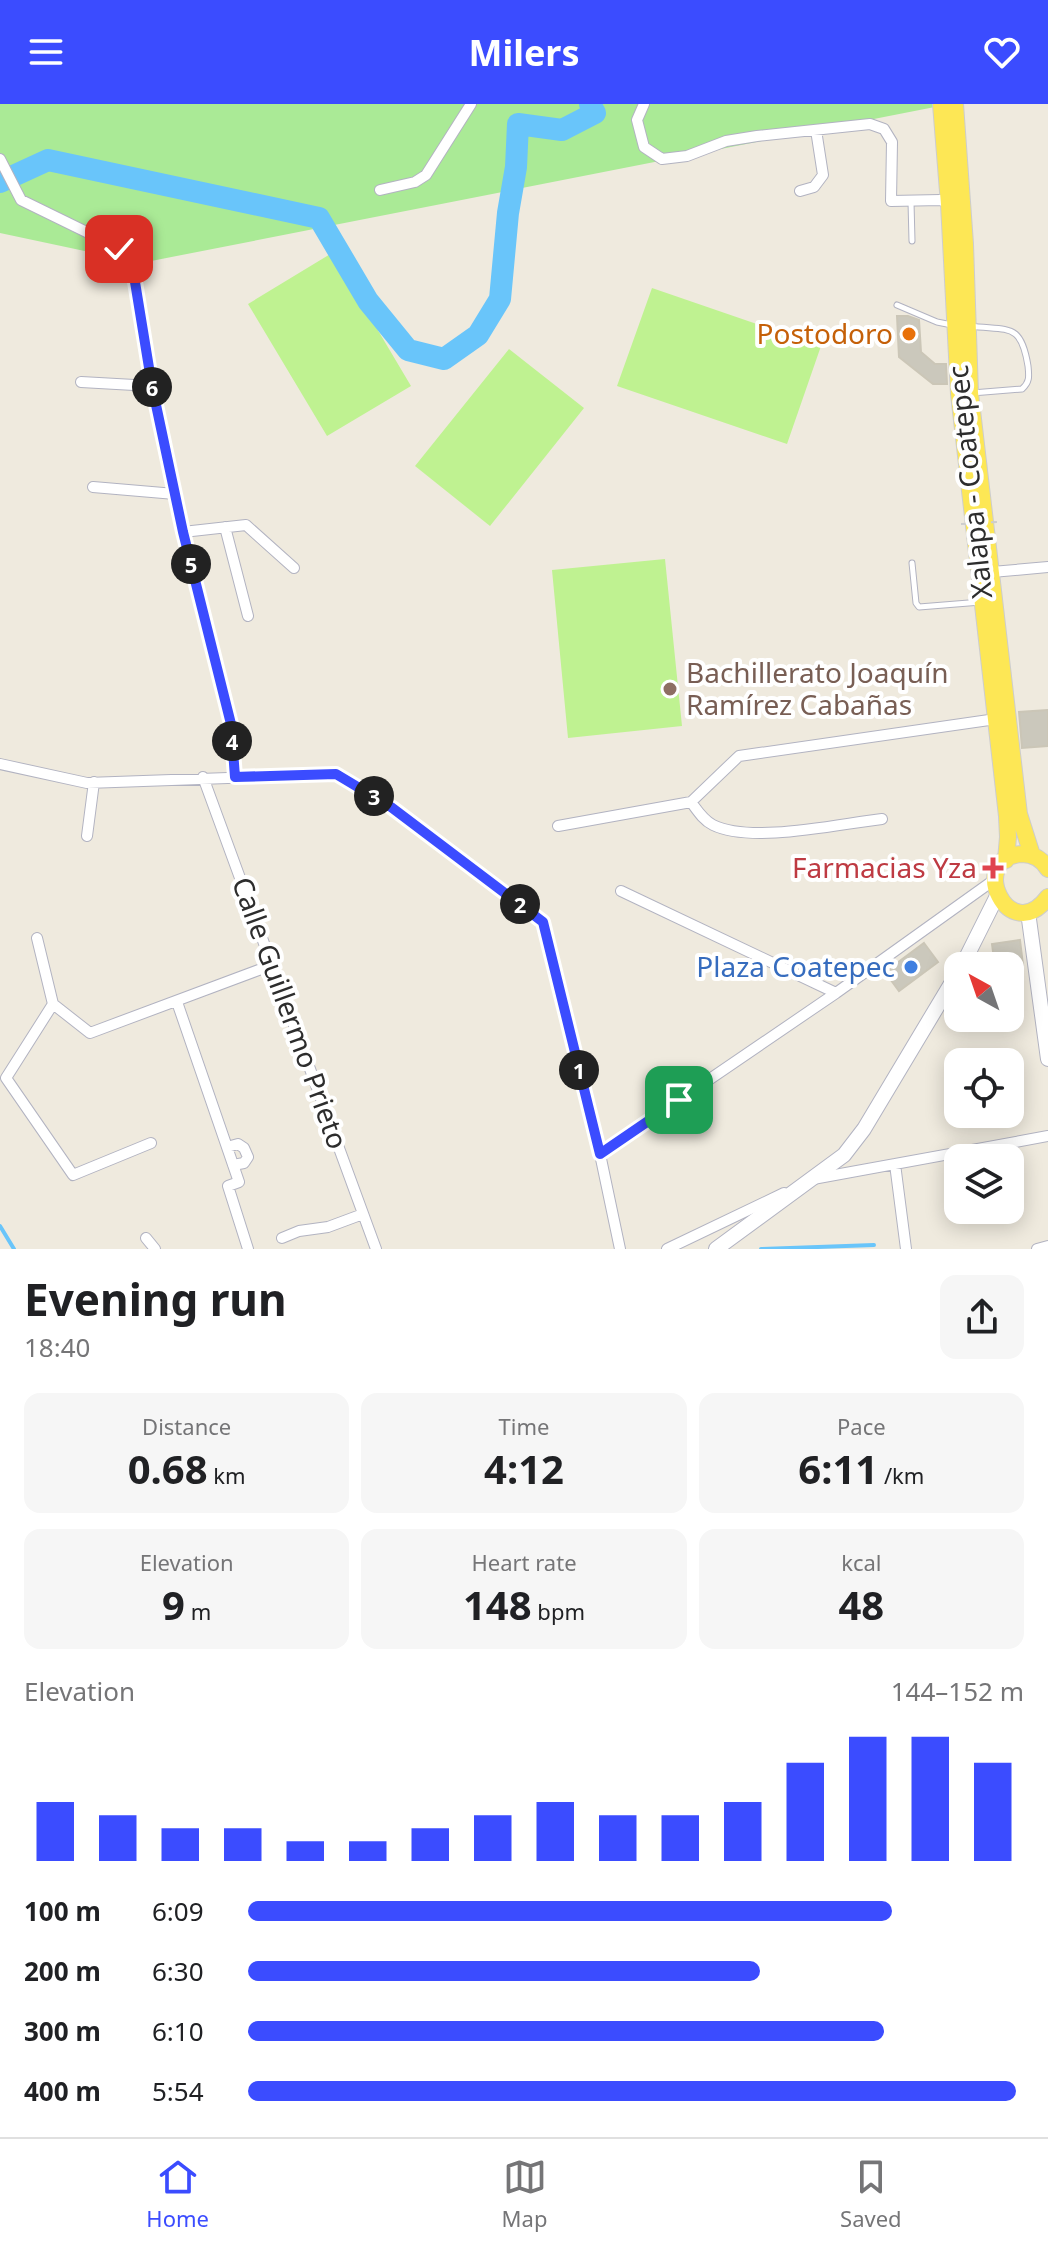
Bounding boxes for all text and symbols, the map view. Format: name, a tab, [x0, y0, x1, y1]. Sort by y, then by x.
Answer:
text: Milers	[468, 28, 580, 77]
icon: menu	[24, 30, 68, 74]
icon: heart	[980, 30, 1024, 74]
pin	[85, 215, 153, 283]
icon: check	[97, 227, 141, 271]
place label: Postodoro	[757, 314, 893, 352]
marker: Postodoro	[900, 325, 918, 343]
street label: Xalapa - Coatepec	[938, 364, 1000, 601]
pin: 6	[132, 367, 172, 407]
text: 6	[146, 372, 158, 402]
pin: 5	[171, 544, 211, 584]
text: 5	[185, 549, 197, 579]
place label: Bachillerato Joaquín Ramírez Cabañas	[686, 653, 949, 723]
marker: Bachillerato Joaquín Ramírez Cabañas	[661, 680, 679, 698]
pin: 4	[212, 721, 252, 761]
text: 4	[226, 726, 238, 756]
pin: 3	[354, 776, 394, 816]
text: 3	[368, 781, 380, 811]
place label: Farmacias Yza	[792, 848, 977, 886]
marker: Farmacias Yza	[984, 859, 1002, 877]
street label: Calle Guillermo Prieto	[224, 871, 358, 1154]
pin: 2	[500, 884, 540, 924]
text: 2	[514, 889, 526, 919]
place label: Plaza Coatepec	[696, 947, 895, 985]
north arrow	[944, 952, 1024, 1032]
map controls	[944, 952, 1024, 1224]
marker: Plaza Coatepec	[902, 958, 920, 976]
button: locate	[944, 1048, 1024, 1128]
pin: 1	[559, 1050, 599, 1090]
text: 1	[573, 1055, 585, 1085]
pin	[645, 1066, 713, 1134]
icon: arrive	[657, 1078, 701, 1122]
button: layers	[944, 1144, 1024, 1224]
text: Evening run	[24, 1269, 287, 1329]
button: share	[940, 1275, 1024, 1359]
text: 18:40	[24, 1329, 90, 1365]
text: Distance	[142, 1411, 231, 1441]
text: Time	[499, 1411, 549, 1441]
text: Pace	[837, 1411, 886, 1441]
text: 0.68	[128, 1441, 208, 1496]
text: 4:12	[484, 1441, 564, 1496]
text: 6:11	[798, 1441, 878, 1496]
text: km	[208, 1460, 246, 1490]
text: /km	[878, 1460, 924, 1490]
text: Elevation	[140, 1547, 234, 1577]
text: Heart rate	[471, 1547, 577, 1577]
text: kcal	[841, 1547, 881, 1577]
text: 9	[162, 1577, 185, 1632]
text: 148	[463, 1577, 532, 1632]
text: 48	[838, 1577, 884, 1632]
text: m	[185, 1596, 211, 1626]
text: bpm	[532, 1596, 585, 1626]
text: Elevation	[24, 1673, 135, 1709]
text: 144–152 m	[891, 1673, 1024, 1709]
text: 100 m	[24, 1893, 101, 1929]
text: 6:09	[152, 1893, 204, 1929]
text: 200 m	[24, 1953, 101, 1989]
text: 6:30	[152, 1953, 204, 1989]
text: 300 m	[24, 2013, 101, 2049]
text: 6:10	[152, 2013, 204, 2049]
text: 400 m	[24, 2073, 101, 2109]
text: 5:54	[152, 2073, 204, 2109]
tab: Home	[146, 2155, 209, 2233]
tab: Map	[502, 2155, 547, 2233]
tab: Saved	[840, 2155, 902, 2233]

